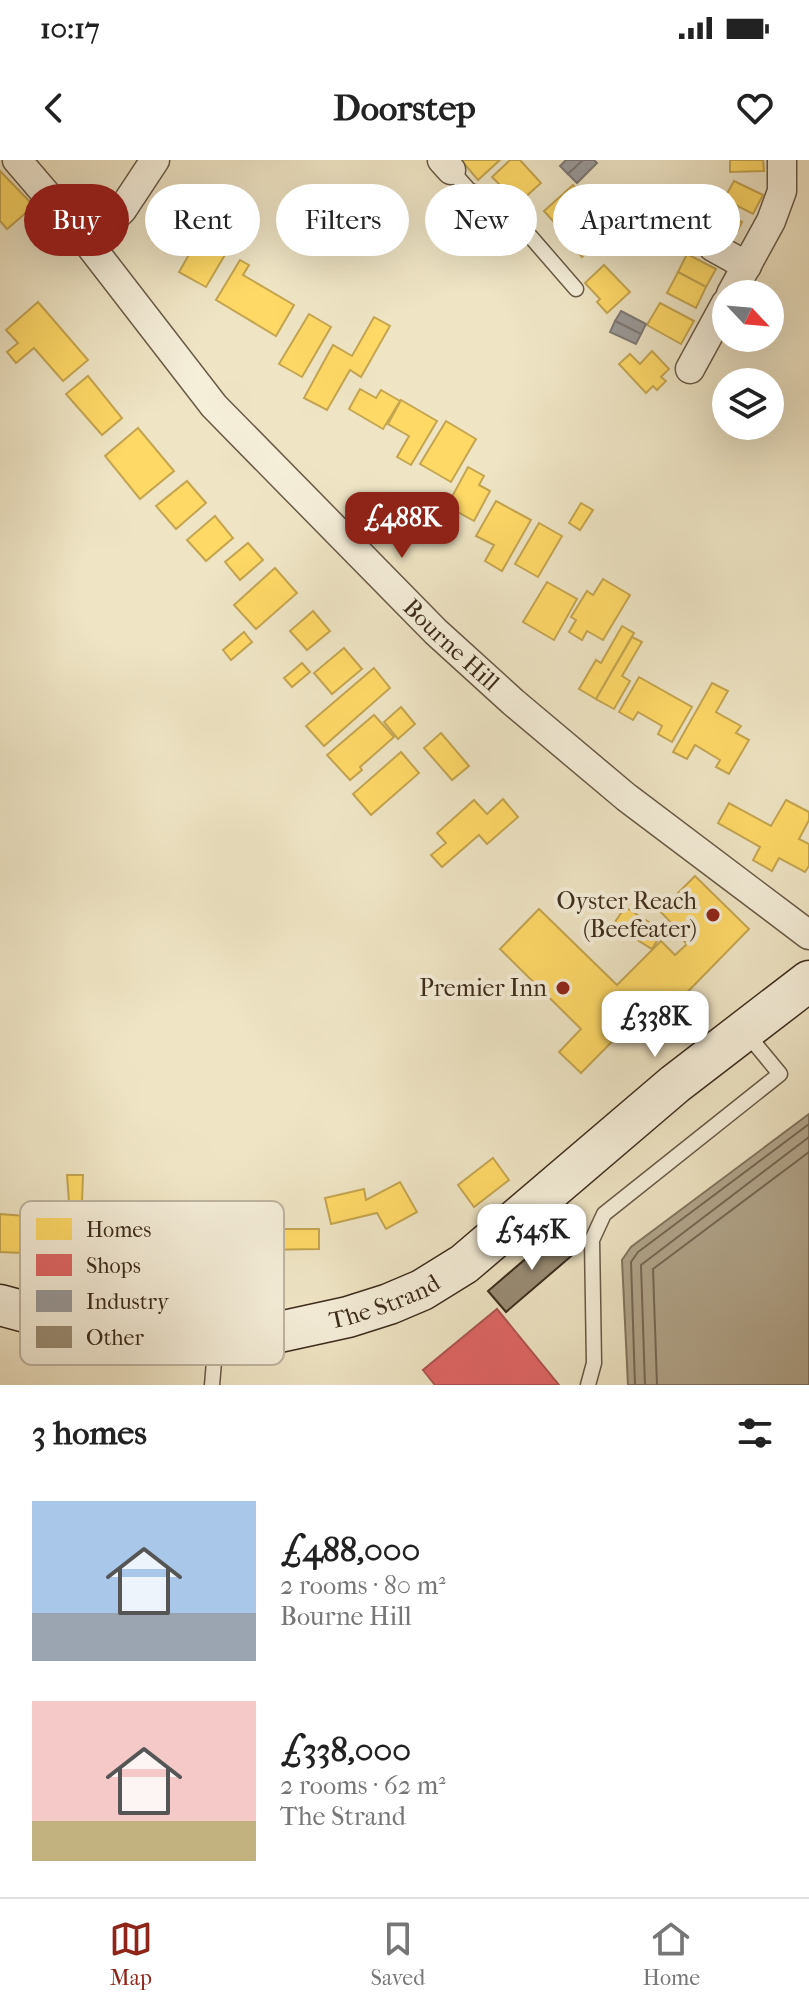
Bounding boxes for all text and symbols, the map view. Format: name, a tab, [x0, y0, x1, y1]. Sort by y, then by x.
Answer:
text: 10:17	[40, 11, 100, 46]
icon: back	[32, 86, 76, 130]
icon: heart	[733, 86, 777, 130]
text: Doorstep	[333, 87, 476, 129]
chip: Buy	[24, 184, 129, 256]
chip: Rent	[145, 184, 260, 256]
chip: Filters	[276, 184, 409, 256]
chip: New	[425, 184, 537, 256]
chip: Apartment	[553, 184, 740, 256]
north arrow	[712, 280, 784, 352]
map controls	[712, 280, 784, 440]
button: layers	[712, 368, 784, 440]
pin: £488K	[346, 492, 458, 560]
text: £488K	[363, 502, 441, 533]
street label: Bourne Hill	[397, 593, 505, 697]
place label: Oyster Reach (Beefeater)	[557, 887, 698, 943]
marker: Oyster Reach (Beefeater)	[704, 906, 722, 924]
place label: Premier Inn	[419, 974, 547, 1002]
marker: Premier Inn	[554, 979, 572, 997]
pin: £338K	[599, 991, 711, 1059]
text: £338K	[620, 1001, 690, 1032]
legend	[20, 1201, 284, 1365]
pin: £545K	[476, 1204, 588, 1272]
text: £545K	[495, 1214, 569, 1245]
text: Homes	[86, 1217, 151, 1243]
text: Shops	[86, 1253, 141, 1279]
street label: The Strand	[327, 1268, 446, 1335]
text: Industry	[86, 1289, 170, 1315]
text: Other	[86, 1325, 144, 1351]
icon: filters	[733, 1411, 777, 1455]
text: 3 homes	[32, 1413, 147, 1453]
text: £488,000	[280, 1530, 420, 1570]
icon: home	[96, 1533, 192, 1629]
text: 2 rooms · 80 m²	[280, 1570, 446, 1601]
text: Bourne Hill	[280, 1601, 412, 1632]
text: £338,000	[280, 1730, 411, 1770]
icon: home	[96, 1733, 192, 1829]
text: 2 rooms · 62 m²	[280, 1770, 446, 1801]
text: The Strand	[280, 1801, 406, 1832]
tab: Map	[109, 1917, 153, 1991]
tab: Saved	[371, 1917, 425, 1991]
tab: Home	[643, 1917, 700, 1991]

